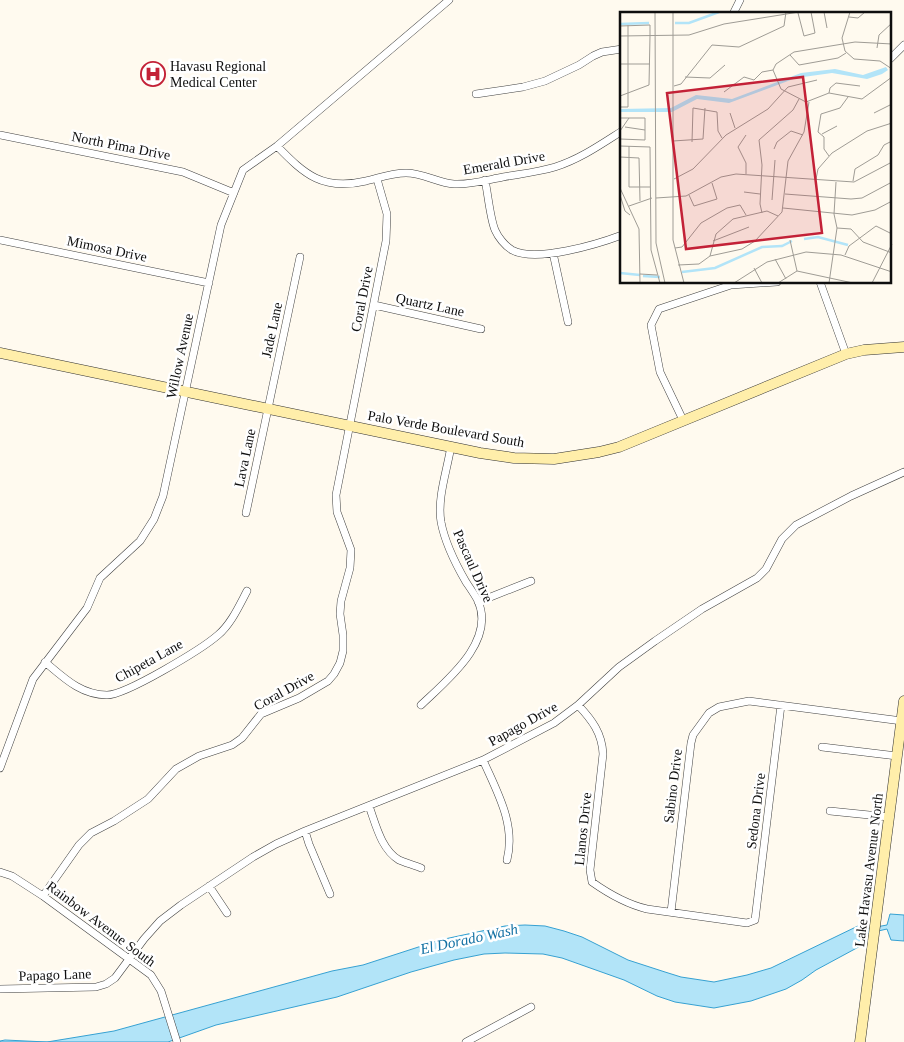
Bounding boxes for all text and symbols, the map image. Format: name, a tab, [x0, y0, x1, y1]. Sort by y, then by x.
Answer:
inset map	[620, 12, 892, 284]
place label: Havasu Regional Medical Center	[170, 59, 266, 90]
hospital icon: Havasu Regional Medical Center	[140, 61, 166, 87]
street label: North Pima Drive	[70, 129, 172, 163]
street label: Emerald Drive	[462, 148, 546, 178]
street label: Mimosa Drive	[66, 233, 148, 265]
street label: Coral Drive	[348, 265, 376, 333]
street label: Quartz Lane	[394, 290, 466, 320]
street label: Jade Lane	[259, 301, 285, 359]
street label: Willow Avenue	[164, 312, 196, 400]
street label: Palo Verde Boulevard South	[367, 408, 525, 450]
street label: Lava Lane	[231, 427, 259, 489]
street label: Pascaul Drive	[450, 527, 496, 605]
street label: Chipeta Lane	[113, 636, 185, 686]
street label: Coral Drive	[251, 668, 317, 714]
street label: Papago Drive	[486, 699, 560, 749]
street label: Sabino Drive	[661, 748, 685, 824]
street label: Sedona Drive	[744, 772, 768, 850]
street label: Llanos Drive	[572, 792, 594, 866]
street label: Lake Havasu Avenue North	[852, 792, 886, 948]
street label: Rainbow Avenue South	[44, 878, 158, 970]
water label: El Dorado Wash	[418, 921, 519, 957]
street label: Papago Lane	[18, 966, 92, 984]

